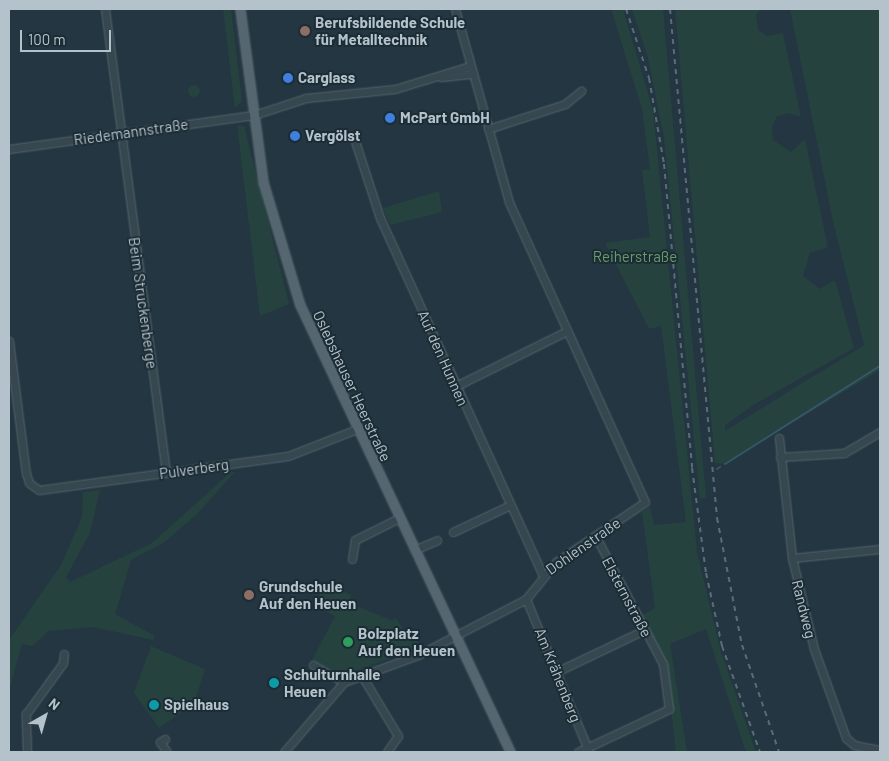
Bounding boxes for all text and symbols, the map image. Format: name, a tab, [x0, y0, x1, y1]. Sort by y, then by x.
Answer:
place label: Berufsbildende Schule für Metalltechnik	[315, 13, 465, 48]
scale bar	[22, 20, 114, 52]
marker: Berufsbildende Schule für Metalltechnik	[299, 25, 311, 37]
text: 100 m	[28, 30, 66, 48]
place label: Carglass	[298, 69, 355, 87]
marker: Carglass	[282, 72, 294, 84]
place label: McPart GmbH	[400, 109, 490, 127]
marker: McPart GmbH	[384, 112, 396, 124]
street label: Riedemannstraße	[73, 115, 189, 149]
place label: Vergölst	[305, 127, 360, 145]
marker: Vergölst	[289, 130, 301, 142]
street label: Beim Struckenberge	[125, 236, 161, 370]
park label: Reiherstraße	[593, 248, 677, 266]
street label: Auf den Hunnen	[414, 307, 472, 409]
street label: Oslebshauser Heerstraße	[309, 308, 395, 464]
street label: Pulverberg	[158, 455, 230, 483]
street label: Dohlenstraße	[542, 514, 624, 578]
street label: Elsternstraße	[598, 554, 656, 640]
place label: Grundschule Auf den Heuen	[259, 577, 356, 612]
street label: Randweg	[788, 578, 820, 640]
marker: Grundschule Auf den Heuen	[243, 589, 255, 601]
place label: Bolzplatz Auf den Heuen	[358, 624, 455, 659]
street label: Am Krähenberg	[531, 625, 585, 725]
marker: Bolzplatz Auf den Heuen	[342, 636, 354, 648]
place label: Schulturnhalle Heuen	[284, 665, 380, 700]
marker: Schulturnhalle Heuen	[268, 677, 280, 689]
north arrow	[20, 691, 70, 741]
text: N	[46, 694, 63, 713]
place label: Spielhaus	[164, 696, 229, 714]
marker: Spielhaus	[148, 699, 160, 711]

